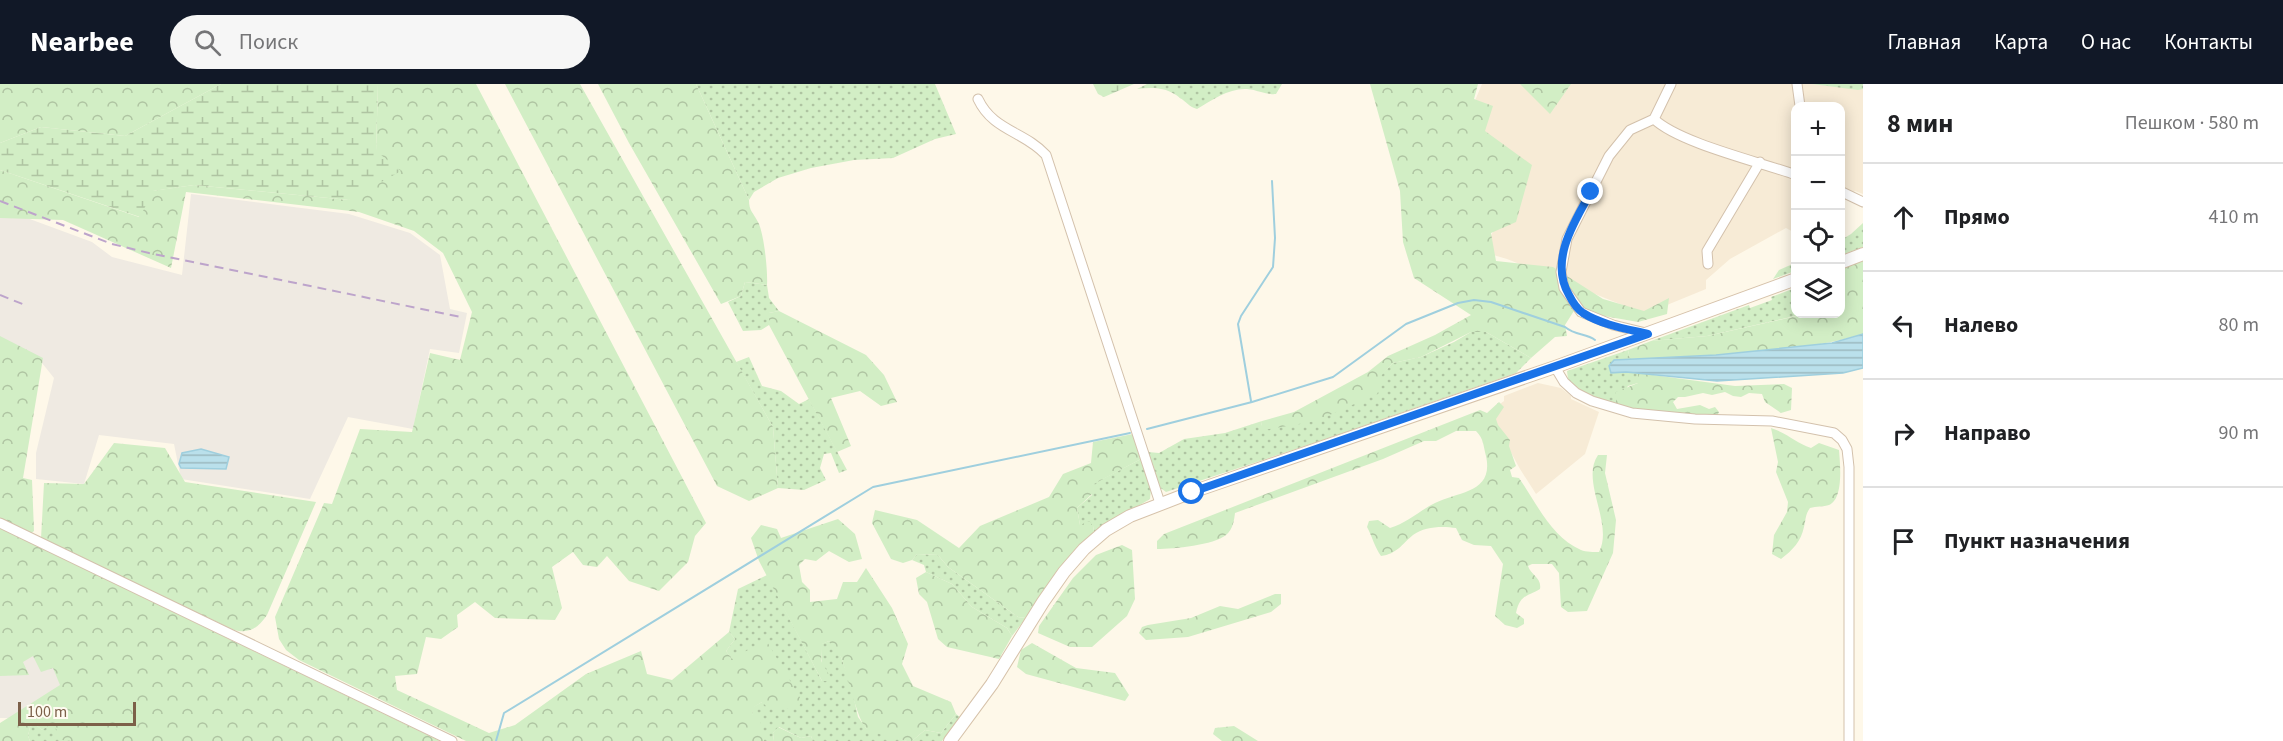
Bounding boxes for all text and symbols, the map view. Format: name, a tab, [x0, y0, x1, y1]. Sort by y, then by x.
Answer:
search box	[170, 15, 590, 69]
text: Nearbee	[30, 22, 134, 62]
icon: search	[191, 26, 224, 59]
text: Поиск	[239, 26, 298, 58]
text: Главная	[1888, 27, 1961, 57]
text: Карта	[1994, 27, 2048, 57]
text: О нас	[2081, 27, 2131, 57]
text: Контакты	[2164, 27, 2253, 57]
map controls	[1791, 102, 1845, 318]
button: +	[1791, 102, 1845, 156]
text: 8 мин	[1887, 105, 1953, 142]
text: Пешком · 580 m	[2125, 109, 2259, 137]
button: −	[1791, 156, 1845, 210]
route end	[1577, 178, 1603, 204]
icon: ahead	[1887, 201, 1920, 234]
text: Прямо	[1944, 201, 2010, 233]
text: 410 m	[2209, 203, 2259, 231]
button: locate	[1791, 210, 1845, 264]
button: layers	[1791, 264, 1845, 318]
icon: left	[1887, 309, 1920, 342]
text: Налево	[1944, 309, 2018, 341]
text: 80 m	[2219, 311, 2259, 339]
icon: right	[1887, 417, 1920, 450]
text: Направо	[1944, 417, 2031, 449]
text: 90 m	[2219, 419, 2259, 447]
route start	[1178, 478, 1204, 504]
icon: arrive	[1887, 525, 1920, 558]
text: Пункт назначения	[1944, 525, 2130, 557]
scale bar	[18, 699, 136, 726]
text: 100 m	[27, 701, 67, 723]

